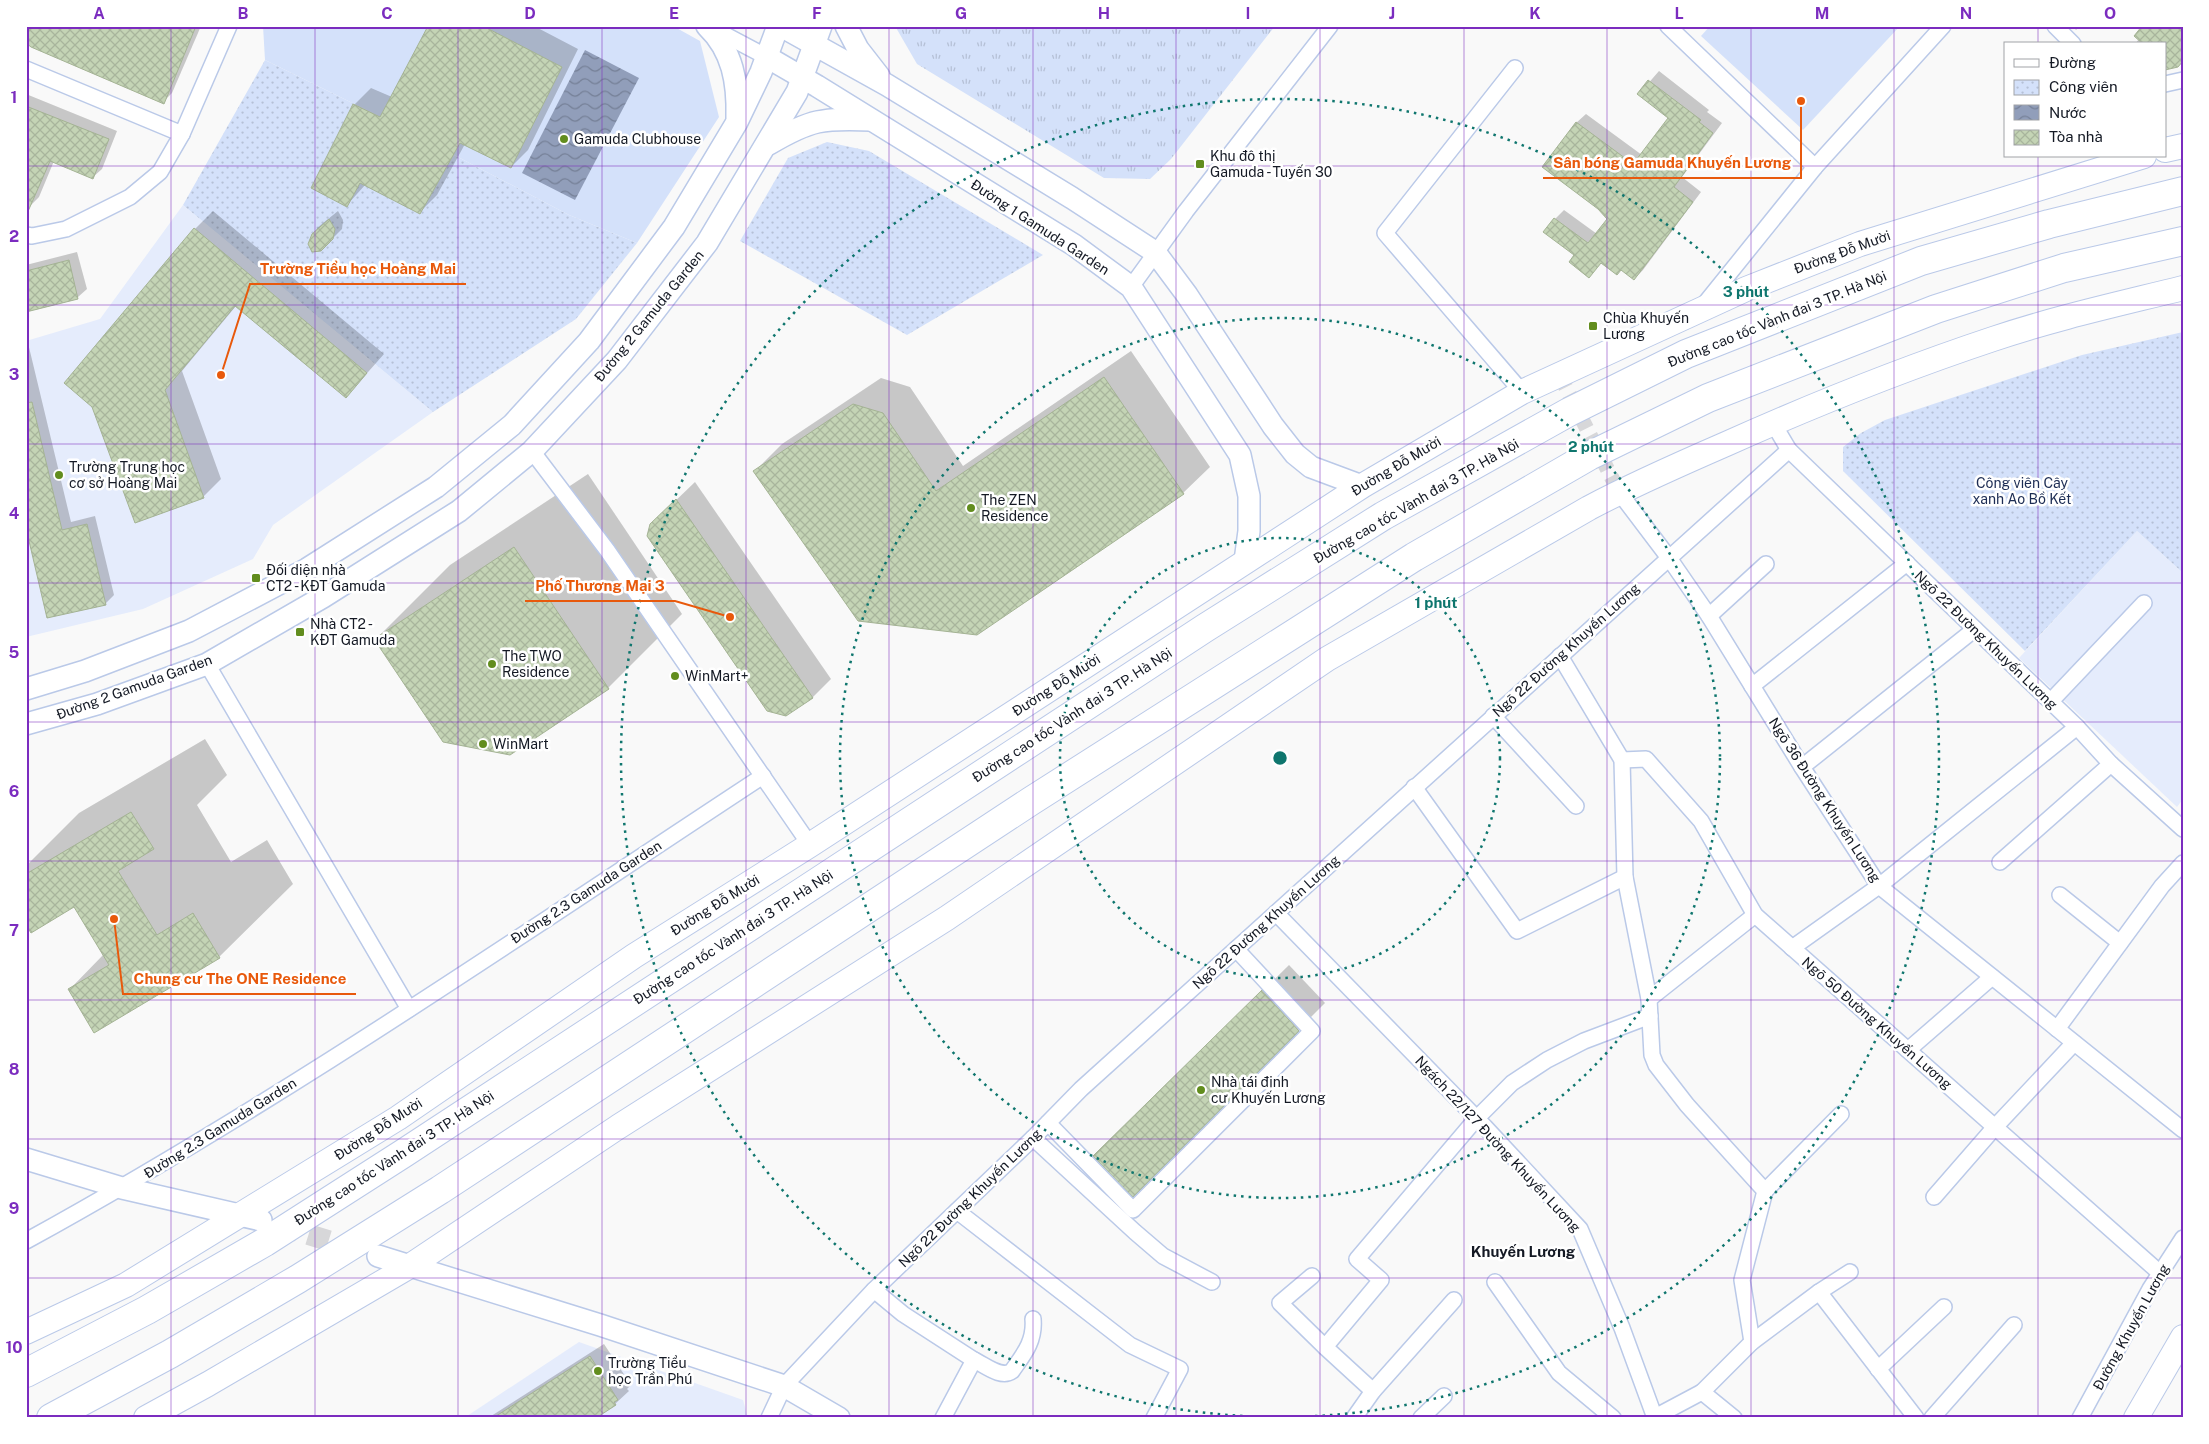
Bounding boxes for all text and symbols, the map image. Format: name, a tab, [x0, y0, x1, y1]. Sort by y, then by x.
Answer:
text: A	[93, 4, 105, 23]
text: B	[238, 4, 249, 23]
text: C	[381, 4, 393, 23]
text: D	[524, 4, 536, 23]
text: E	[669, 4, 679, 23]
text: F	[812, 4, 822, 23]
text: G	[955, 4, 967, 23]
text: H	[1098, 4, 1110, 23]
text: I	[1246, 4, 1250, 23]
text: J	[1389, 4, 1395, 23]
text: K	[1529, 4, 1541, 23]
text: L	[1674, 4, 1684, 23]
text: M	[1815, 4, 1829, 23]
text: N	[1960, 4, 1972, 23]
text: O	[2104, 4, 2116, 23]
legend	[2004, 42, 2166, 158]
text: Đường	[2049, 54, 2096, 71]
text: Công viên	[2049, 78, 2118, 95]
text: 1	[11, 88, 17, 107]
text: Nước	[2049, 104, 2087, 121]
text: Tòa nhà	[2049, 128, 2103, 145]
place label: Gamuda Clubhouse	[574, 131, 701, 147]
marker: Gamuda Clubhouse	[558, 133, 570, 145]
place label: Khu đô thị Gamuda - Tuyến 30	[1210, 148, 1332, 180]
callout: Sân bóng Gamuda Khuyến Lương	[1543, 148, 1801, 178]
text: Sân bóng Gamuda Khuyến Lương	[1553, 154, 1792, 171]
marker: Khu đô thị Gamuda - Tuyến 30	[1194, 158, 1206, 170]
street label: Đường 1 Gamuda Garden	[968, 176, 1112, 278]
text: 2	[9, 227, 19, 246]
street label: Đường Đỗ Mười	[1792, 227, 1892, 277]
street label: Đường 2 Gamuda Garden	[591, 247, 707, 385]
callout: Trường Tiểu học Hoàng Mai	[250, 254, 466, 284]
text: Trường Tiểu học Hoàng Mai	[260, 260, 456, 277]
street label: Đường cao tốc Vành đai 3 TP. Hà Nội	[1665, 268, 1889, 370]
text: 3 phút	[1723, 283, 1769, 300]
place label: Chùa Khuyến Lương	[1603, 310, 1689, 342]
marker: Chùa Khuyến Lương	[1587, 320, 1599, 332]
text: 3	[9, 365, 19, 384]
street label: Đường Đỗ Mười	[1348, 433, 1444, 499]
street label: Đường cao tốc Vành đai 3 TP. Hà Nội	[1310, 435, 1522, 567]
text: 2 phút	[1568, 438, 1614, 455]
place label: Trường Trung học cơ sở Hoàng Mai	[69, 459, 185, 491]
marker: Trường Trung học cơ sở Hoàng Mai	[53, 469, 65, 481]
park label: Công viên Cây xanh Ao Bồ Kết	[1973, 475, 2071, 507]
place label: The ZEN Residence	[981, 492, 1049, 524]
marker: The ZEN Residence	[965, 502, 977, 514]
text: 4	[9, 504, 20, 523]
place label: Đối diện nhà CT2 - KĐT Gamuda	[266, 562, 385, 594]
street label: Ngõ 22 Đường Khuyến Lương	[1911, 567, 2061, 713]
callout: Phố Thương Mại 3	[525, 571, 675, 601]
marker: Đối diện nhà CT2 - KĐT Gamuda	[250, 572, 262, 584]
text: Phố Thương Mại 3	[535, 577, 665, 594]
street label: Ngõ 22 Đường Khuyến Lương	[1489, 580, 1643, 720]
text: 1 phút	[1415, 594, 1457, 611]
place label: Nhà CT2 - KĐT Gamuda	[310, 616, 395, 648]
marker: Nhà CT2 - KĐT Gamuda	[294, 626, 306, 638]
text: 5	[9, 643, 20, 662]
street label: Đường cao tốc Vành đai 3 TP. Hà Nội	[969, 644, 1175, 786]
place label: The TWO Residence	[502, 648, 570, 680]
street label: Đường 2 Gamuda Garden	[54, 651, 214, 723]
street label: Đường Đỗ Mười	[1009, 651, 1103, 719]
marker: The TWO Residence	[486, 658, 498, 670]
place label: WinMart+	[685, 668, 749, 684]
marker: WinMart+	[669, 670, 681, 682]
street label: Ngõ 36 Đường Khuyến Lương	[1766, 715, 1884, 886]
place label: WinMart	[493, 736, 549, 752]
marker: WinMart	[477, 738, 489, 750]
centre of rings	[1271, 749, 1289, 767]
text: 6	[9, 782, 19, 801]
street label: Đường 2.3 Gamuda Garden	[508, 837, 664, 947]
street label: Ngõ 22 Đường Khuyến Lương	[1189, 852, 1343, 992]
street label: Đường cao tốc Vành đai 3 TP. Hà Nội	[630, 866, 836, 1008]
street label: Đường Đỗ Mười	[668, 871, 762, 939]
text: 7	[9, 921, 19, 940]
street label: Ngõ 50 Đường Khuyến Lương	[1799, 954, 1955, 1093]
callout: Chung cư The ONE Residence	[123, 964, 356, 994]
text: Chung cư The ONE Residence	[134, 970, 346, 987]
street label: Ngách 22/127 Đường Khuyến Lương	[1412, 1053, 1584, 1236]
text: 8	[9, 1060, 20, 1079]
street label: Đường 2.3 Gamuda Garden	[141, 1074, 299, 1182]
place label: Nhà tái định cư Khuyến Lương	[1211, 1074, 1326, 1106]
marker: Nhà tái định cư Khuyến Lương	[1195, 1084, 1207, 1096]
street label: Đường cao tốc Vành đai 3 TP. Hà Nội	[291, 1087, 497, 1229]
street label: Đường Đỗ Mười	[331, 1095, 425, 1163]
street label: Ngõ 22 Đường Khuyến Lương	[895, 1125, 1045, 1271]
text: 9	[9, 1199, 19, 1218]
district label: Khuyến Lương	[1471, 1243, 1576, 1260]
street label: Đường Khuyến Lương	[2090, 1261, 2173, 1393]
text: 10	[5, 1338, 23, 1357]
place label: Trường Tiểu học Trần Phú	[608, 1355, 692, 1387]
marker: Trường Tiểu học Trần Phú	[592, 1365, 604, 1377]

